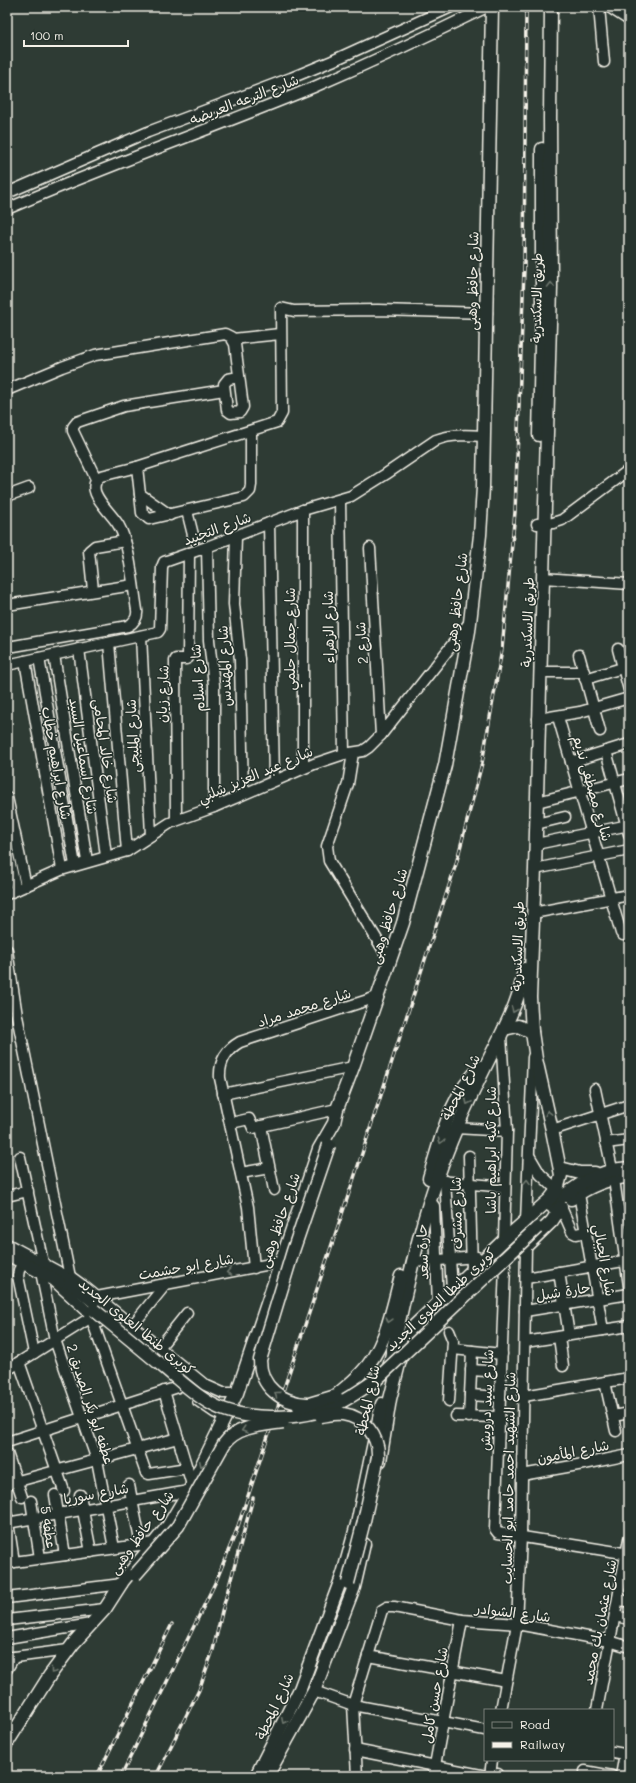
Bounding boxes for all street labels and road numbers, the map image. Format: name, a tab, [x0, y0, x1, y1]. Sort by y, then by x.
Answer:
street label: شارع الترعه العريضه	[187, 69, 302, 130]
street label: شارع حافظ وهبى	[462, 231, 483, 331]
street label: طريق الاسكندرية	[526, 253, 546, 343]
street label: شارع التجنيد	[180, 507, 254, 550]
street label: شارع حافظ وهبى	[441, 552, 472, 653]
street label: طريق الاسكندرية	[516, 576, 538, 668]
street label: شارع جمال حلمي	[280, 588, 303, 691]
street label: شارع الزهراء	[318, 590, 339, 663]
street label: شارع 2	[350, 621, 373, 665]
street label: شارع المهندس	[212, 625, 237, 707]
street label: شارع اسلام	[185, 643, 211, 713]
street label: شارع زيان	[151, 665, 174, 723]
street label: شارع اسماعيل السيد	[64, 696, 103, 816]
street label: شارع خالد المحامى	[88, 697, 123, 805]
street label: شارع المليجى	[121, 699, 144, 773]
street label: شارع ابراهيم خطاب	[36, 705, 76, 821]
street label: شارع مصطفى نديم	[567, 733, 617, 844]
street label: شارع عبد العزيز شلبي	[195, 741, 317, 810]
street label: شارع حافظ وهبى	[364, 866, 413, 967]
street label: طريق الاسكندرية	[506, 900, 528, 992]
street label: شارع محمد مراد	[255, 983, 354, 1032]
street label: شارع المحطة	[436, 1051, 485, 1124]
street label: شارع تكيه ابراهيم باشا	[481, 1086, 502, 1214]
street label: شارع حافظ وهبى	[254, 1170, 305, 1270]
street label: شارع مشرف	[446, 1176, 467, 1249]
street label: شارع الجبالي	[585, 1222, 621, 1298]
street label: حارة سعد	[412, 1224, 432, 1280]
street label: كوبرى طنطا العلوى الجديد	[381, 1243, 500, 1356]
street label: شارع ابو حشمت	[137, 1248, 235, 1285]
street label: كوبرى طنطا العلوى الجديد	[74, 1273, 199, 1380]
street label: حارة شبل	[534, 1277, 592, 1305]
street label: عطفه ابو بكر الصديق 2	[63, 1341, 119, 1467]
street label: شارع سيد درويش	[475, 1349, 498, 1451]
street label: شارع المحطة	[350, 1363, 385, 1437]
street label: شارع الشهيد احمد حامد ابو الحسايب	[497, 1372, 520, 1584]
street label: شارع المأمون	[535, 1435, 611, 1468]
street label: شارع سوريا	[62, 1478, 130, 1509]
street label: شارع حافظ وهبى	[104, 1486, 179, 1578]
street label: عطفه 5	[36, 1504, 62, 1550]
street label: شارع عثمان بك محمد	[578, 1558, 621, 1687]
street label: شارع الشوادر	[473, 1598, 552, 1627]
street label: شارع حسن كامل	[416, 1645, 453, 1745]
street label: شارع المحطة	[250, 1670, 299, 1743]

